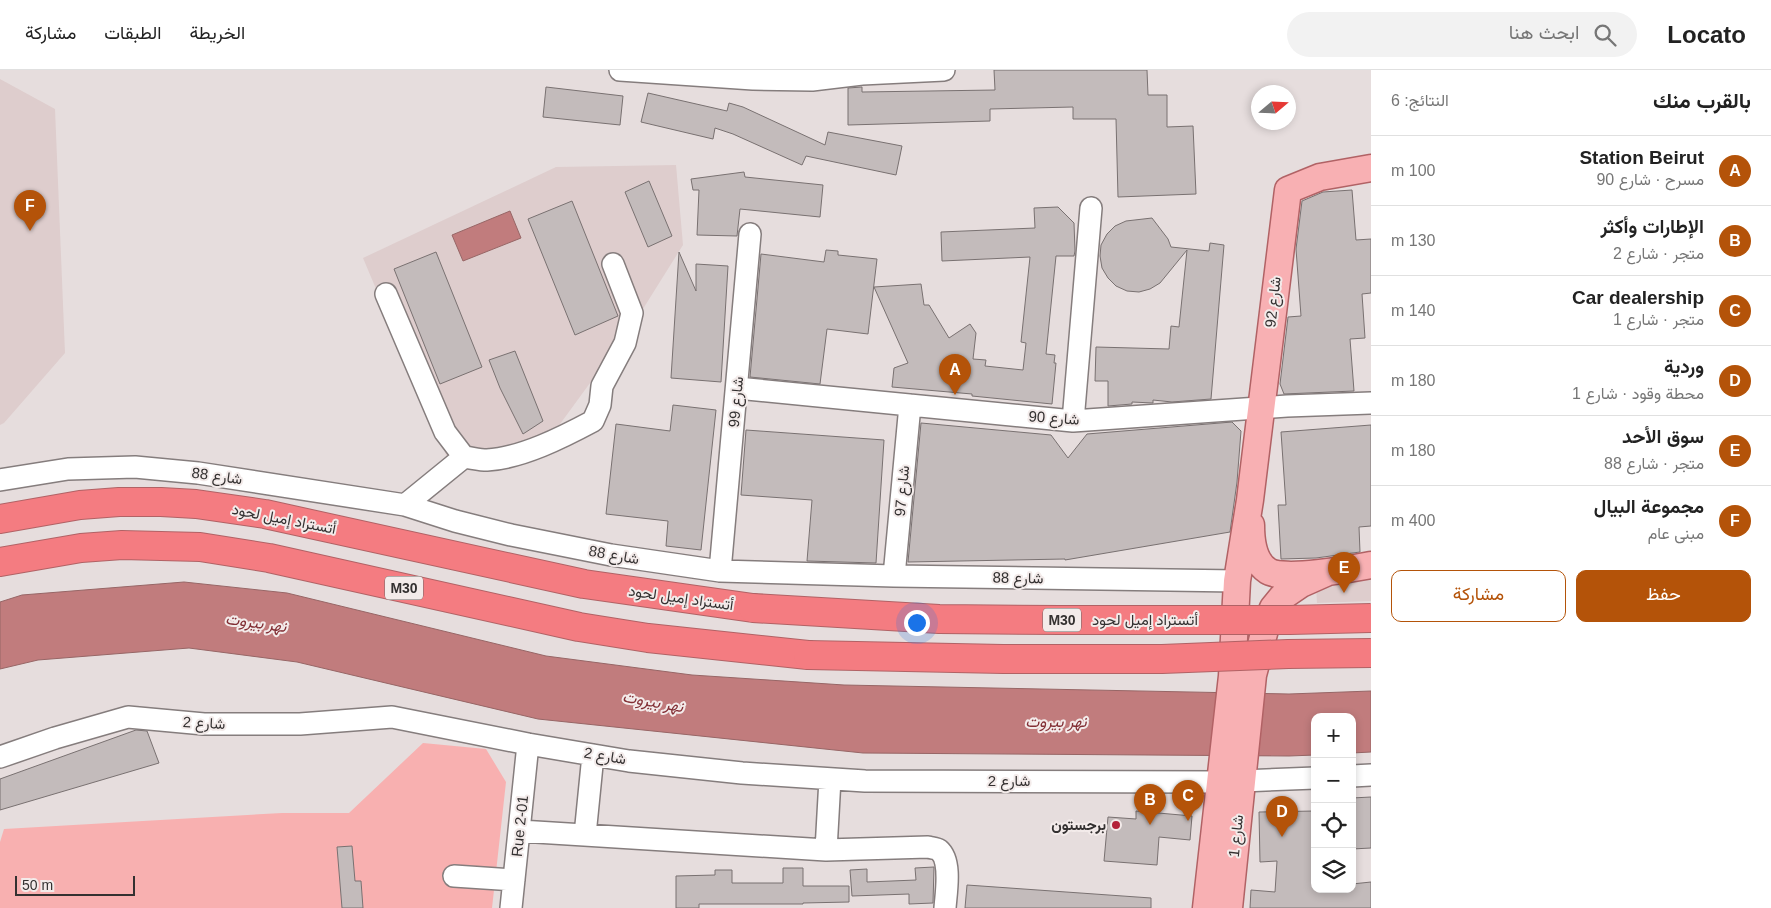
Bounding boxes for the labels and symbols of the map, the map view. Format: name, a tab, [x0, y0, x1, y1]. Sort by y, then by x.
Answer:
north arrow	[1251, 85, 1296, 130]
pin: F	[14, 190, 46, 231]
street label: شارع 92	[1261, 276, 1287, 329]
pin: A	[939, 354, 971, 395]
street label: شارع 99	[725, 376, 749, 428]
street label: شارع 90	[1028, 407, 1080, 431]
street label: شارع 88	[190, 464, 244, 490]
street label: شارع 97	[891, 465, 915, 517]
street label: أتستراد إميل لحود	[230, 500, 338, 539]
street label: شارع 88	[587, 542, 641, 570]
pin: E	[1328, 552, 1360, 593]
street label: شارع 88	[992, 569, 1044, 589]
road number: M30	[385, 576, 423, 600]
street label: أتستراد إميل لحود	[627, 582, 735, 615]
road number: M30	[1043, 608, 1081, 632]
water label: نهر بيروت	[224, 610, 289, 637]
your location	[904, 610, 930, 636]
street label: أتستراد إميل لحود	[1092, 611, 1198, 630]
water label: نهر بيروت	[621, 688, 686, 717]
street label: شارع 2	[182, 713, 226, 735]
water label: نهر بيروت	[1025, 713, 1088, 732]
street label: شارع 2	[582, 744, 628, 770]
street label: شارع 2	[988, 772, 1031, 792]
pin: C	[1172, 780, 1204, 821]
pin: B	[1134, 784, 1166, 825]
street label: Rue 2-01	[508, 794, 531, 858]
pin: D	[1266, 796, 1298, 837]
street label: شارع 1	[1225, 814, 1249, 858]
place label: برجستون	[1051, 816, 1106, 834]
marker: برجستون	[1110, 819, 1122, 831]
scale bar	[15, 873, 135, 896]

